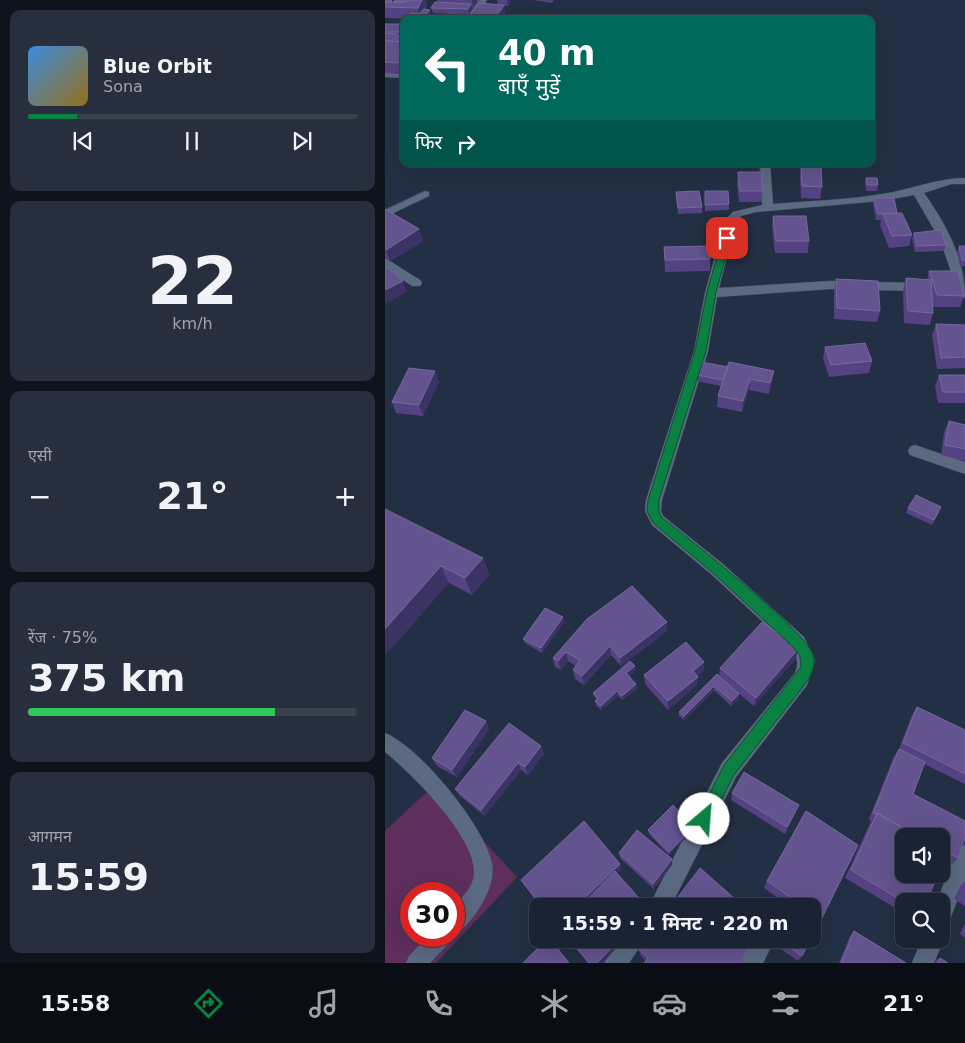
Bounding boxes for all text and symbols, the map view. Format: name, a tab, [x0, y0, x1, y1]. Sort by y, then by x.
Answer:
text: 40 m	[498, 33, 595, 73]
icon: left	[415, 35, 480, 100]
text: Blue Orbit	[103, 55, 212, 77]
text: बाएँ मुड़ें	[498, 74, 560, 99]
text: Sona	[103, 77, 143, 96]
icon: previous	[69, 127, 97, 155]
icon: pause	[178, 127, 206, 155]
icon: next	[288, 127, 316, 155]
icon: right	[452, 130, 480, 158]
text: फिर	[415, 131, 442, 153]
pin	[706, 217, 748, 259]
icon: arrive	[713, 224, 741, 252]
text: 22	[147, 244, 238, 319]
text: km/h	[172, 314, 213, 333]
text: एसी	[28, 446, 52, 465]
text: 21°	[157, 474, 228, 518]
text: −	[28, 480, 51, 513]
text: +	[334, 480, 357, 513]
text: रेंज · 75%	[28, 628, 97, 647]
text: 375 km	[28, 656, 185, 700]
position arrow	[677, 792, 729, 844]
text: आगमन	[28, 827, 72, 846]
map controls	[895, 828, 950, 948]
button: sound	[895, 828, 950, 883]
text: 15:59	[28, 855, 149, 899]
speed limit sign: 30	[400, 882, 465, 947]
button: search	[895, 893, 950, 948]
text: 15:59 · 1 मिनट · 220 m	[561, 912, 789, 934]
icon: directions	[191, 986, 226, 1021]
icon: music	[306, 986, 341, 1021]
icon: phone	[421, 986, 456, 1021]
icon: climate	[537, 986, 572, 1021]
icon: car	[652, 986, 687, 1021]
icon: filters	[768, 986, 803, 1021]
text: 15:58	[40, 991, 110, 1016]
text: 21°	[883, 991, 925, 1016]

